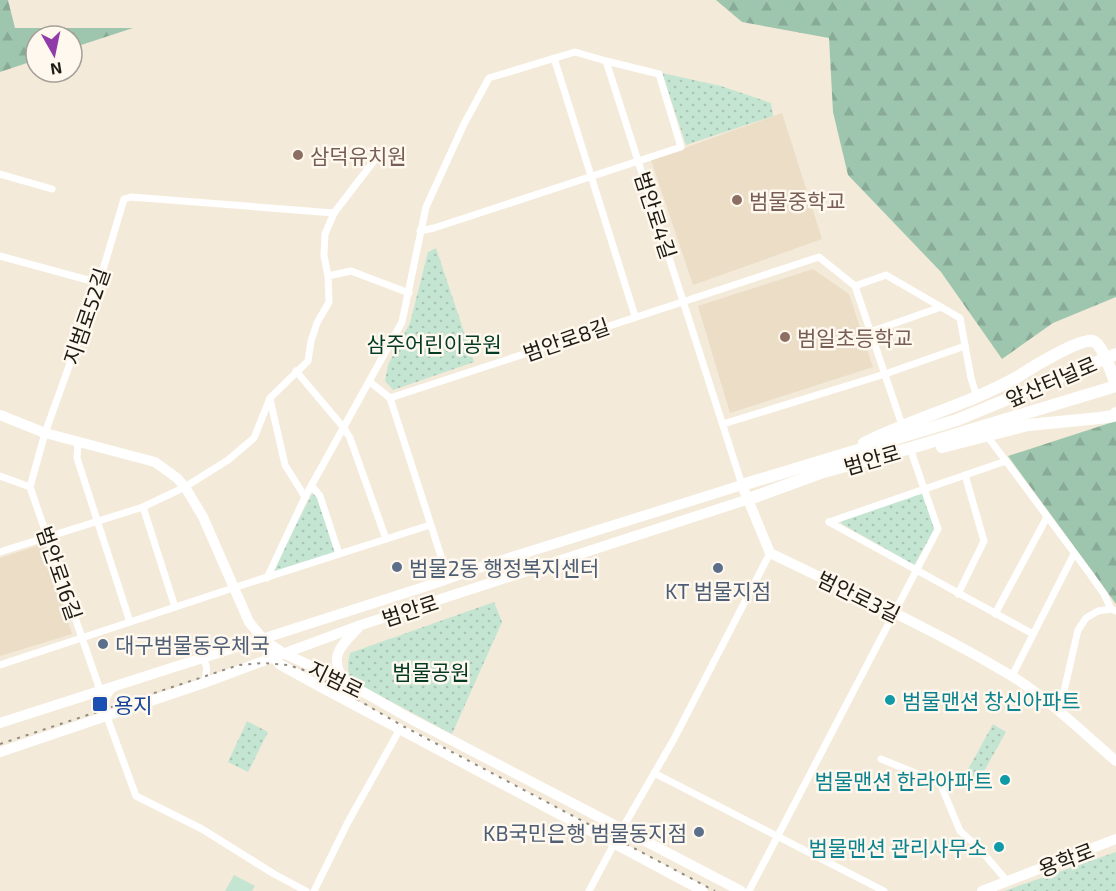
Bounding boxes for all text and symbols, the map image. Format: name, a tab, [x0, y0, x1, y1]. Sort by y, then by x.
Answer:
north arrow	[24, 24, 84, 84]
text: N	[49, 59, 64, 80]
place label: 삼덕유치원	[310, 143, 407, 168]
marker: 삼덕유치원	[291, 148, 305, 162]
street label: 범안로4길	[630, 168, 682, 262]
place label: 범물중학교	[749, 188, 846, 213]
marker: 범물중학교	[730, 193, 744, 207]
street label: 지범로52길	[58, 264, 114, 368]
street label: 범안로8길	[519, 313, 613, 365]
place label: 범일초등학교	[797, 325, 913, 350]
marker: 범일초등학교	[778, 330, 792, 344]
park label: 삼주어린이공원	[366, 331, 502, 356]
street label: 앞산터널로	[1002, 351, 1100, 411]
street label: 범안로	[841, 439, 903, 479]
street label: 범안로16길	[32, 523, 88, 623]
place label: 범물2동 행정복지센터	[409, 555, 599, 580]
marker: 범물2동 행정복지센터	[390, 560, 404, 574]
marker: KT 범물지점	[711, 561, 725, 575]
street label: 범안로3길	[814, 565, 904, 627]
place label: KT 범물지점	[665, 578, 771, 603]
street label: 범안로	[379, 589, 441, 631]
place label: 대구범물동우체국	[115, 632, 270, 657]
marker: 대구범물동우체국	[96, 637, 110, 651]
street label: 지범로	[304, 655, 368, 703]
park label: 범물공원	[392, 659, 470, 684]
place label: 범물맨션 창신아파트	[902, 688, 1081, 713]
place label: 용지	[114, 692, 153, 717]
marker: 범물맨션 창신아파트	[883, 693, 897, 707]
marker: 용지	[91, 695, 109, 713]
place label: 범물맨션 한라아파트	[814, 768, 993, 793]
marker: 범물맨션 한라아파트	[998, 773, 1012, 787]
place label: KB국민은행 범물동지점	[483, 820, 687, 845]
marker: KB국민은행 범물동지점	[692, 825, 706, 839]
place label: 범물맨션 관리사무소	[808, 835, 987, 860]
street label: 용학로	[1034, 837, 1098, 881]
marker: 범물맨션 관리사무소	[992, 840, 1006, 854]

